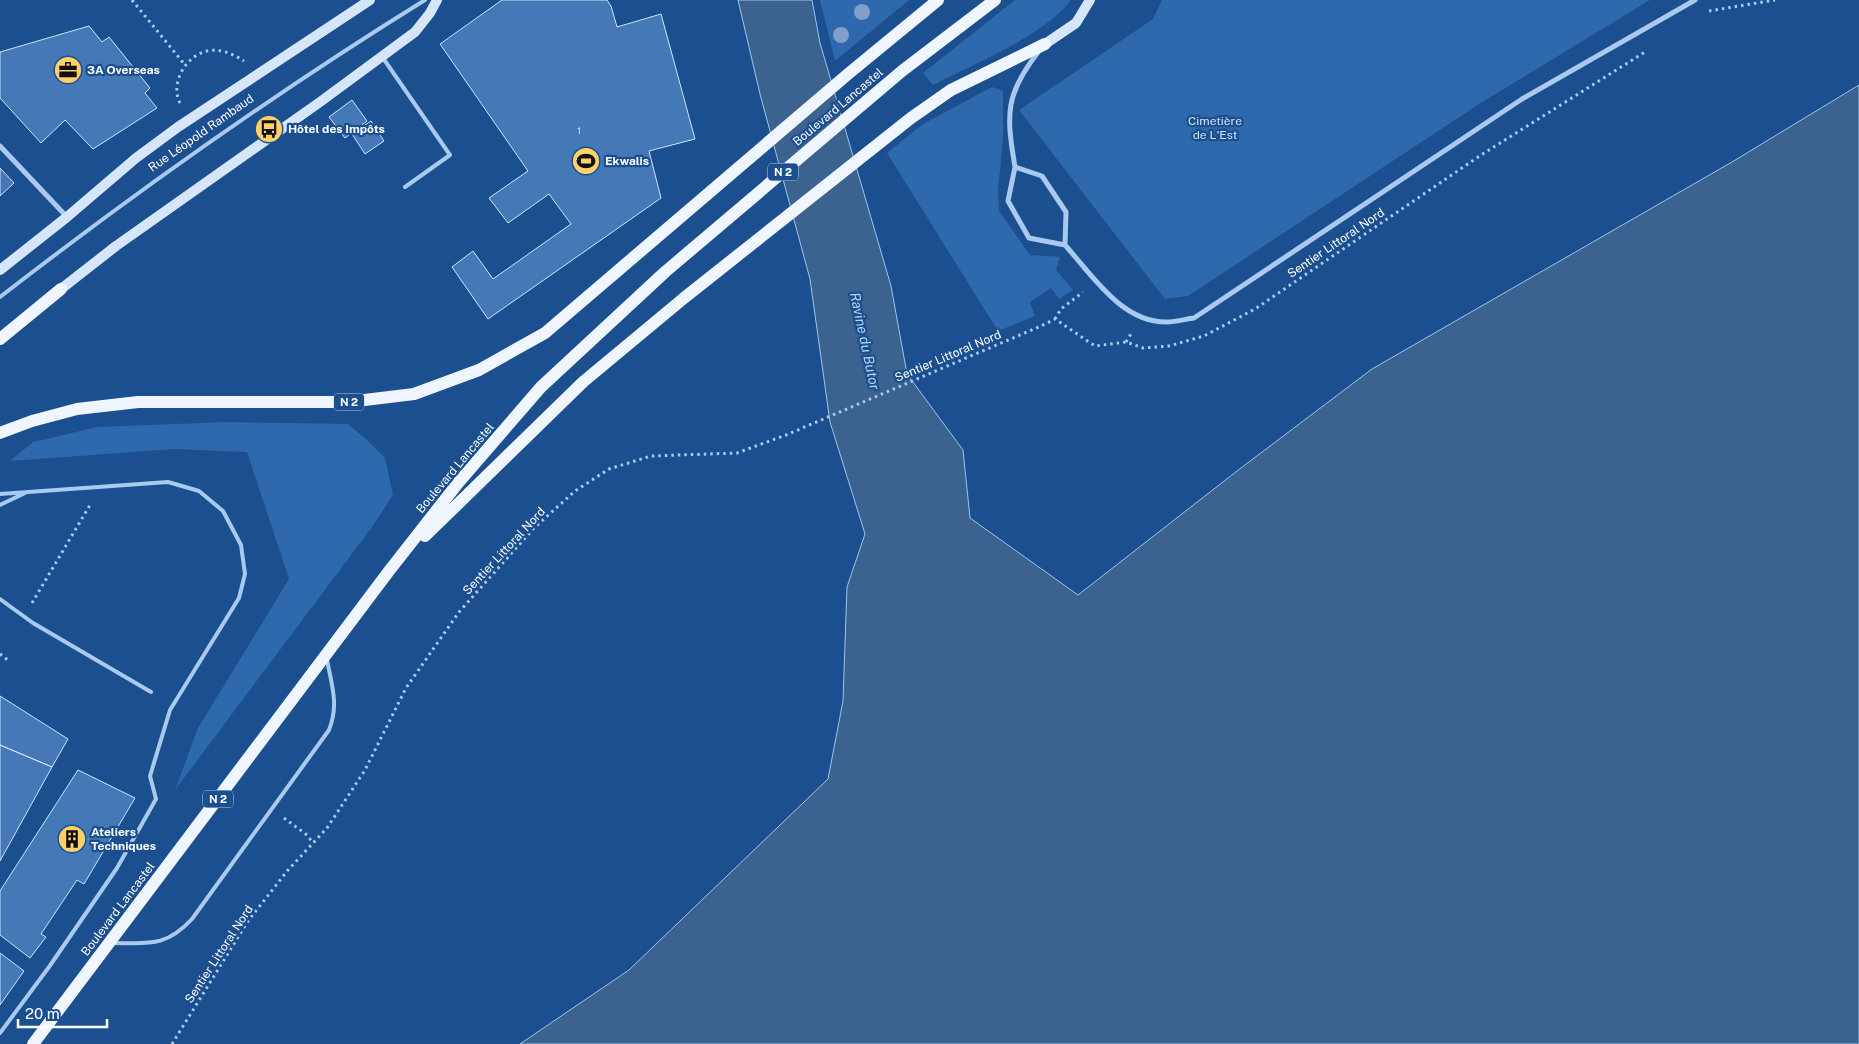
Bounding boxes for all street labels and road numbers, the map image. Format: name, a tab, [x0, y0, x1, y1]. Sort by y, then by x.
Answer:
street label: Boulevard Lancastel	[790, 65, 886, 149]
street label: Rue Léopold Rambaud	[146, 91, 256, 175]
road number: N 2	[768, 163, 798, 180]
street label: Sentier Littoral Nord	[1285, 205, 1387, 281]
street label: Sentier Littoral Nord	[893, 327, 1003, 385]
road number: N 2	[334, 394, 364, 411]
street label: Boulevard Lancastel	[413, 420, 497, 516]
street label: Sentier Littoral Nord	[460, 505, 548, 597]
road number: N 2	[203, 791, 233, 808]
street label: Boulevard Lancastel	[78, 859, 158, 958]
street label: Sentier Littoral Nord	[182, 902, 256, 1006]

